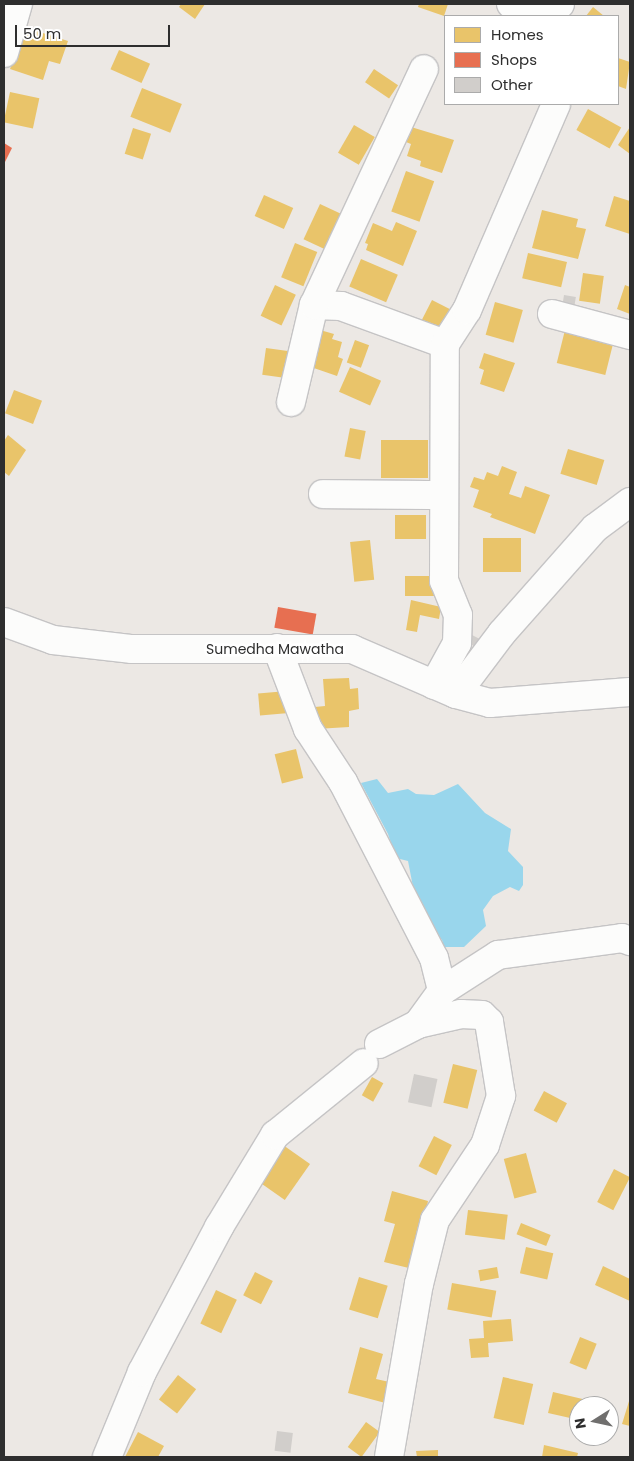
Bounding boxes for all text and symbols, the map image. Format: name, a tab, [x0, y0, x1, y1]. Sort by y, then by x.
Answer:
scale bar	[18, 15, 172, 47]
legend	[444, 15, 619, 105]
text: 50 m	[23, 23, 61, 44]
text: Homes	[491, 24, 544, 45]
text: Shops	[491, 49, 537, 70]
text: Other	[491, 74, 533, 95]
street label: Sumedha Mawatha	[206, 641, 344, 657]
north arrow	[569, 1396, 619, 1446]
text: N	[569, 1417, 591, 1430]

